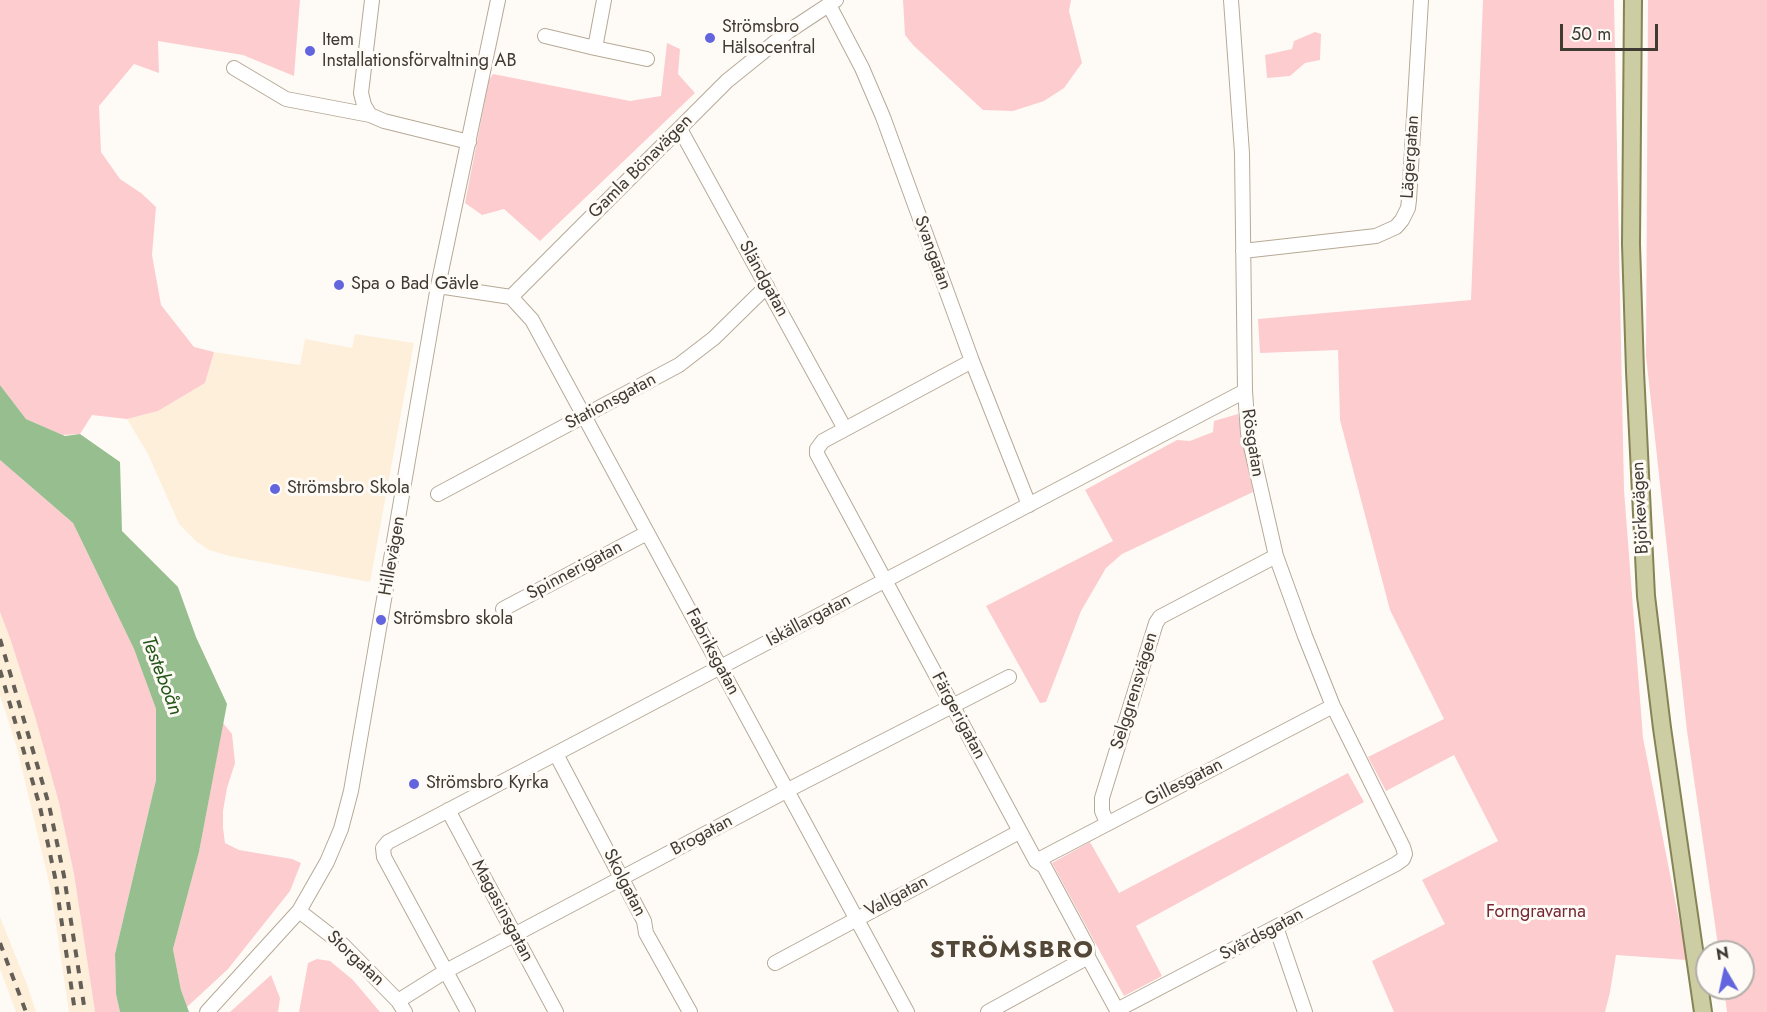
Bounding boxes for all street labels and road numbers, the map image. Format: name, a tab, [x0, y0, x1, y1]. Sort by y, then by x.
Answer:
street label: Gamla Bönavägen	[584, 110, 698, 224]
street label: Lägergatan	[1397, 115, 1425, 199]
street label: Svangatan	[909, 213, 955, 293]
street label: Sländgatan	[733, 237, 793, 321]
street label: Stationsgatan	[562, 369, 660, 435]
street label: Rösgatan	[1236, 407, 1268, 479]
street label: Björkevägen	[1628, 461, 1654, 555]
street label: Hillevägen	[375, 515, 411, 597]
street label: Spinnerigatan	[523, 537, 627, 605]
street label: Iskällargatan	[763, 590, 855, 652]
street label: Fabriksgatan	[680, 605, 744, 699]
street label: Selggrensvägen	[1107, 630, 1163, 752]
street label: Färgerigatan	[926, 669, 990, 763]
street label: Gillesgatan	[1141, 754, 1227, 812]
street label: Brogatan	[667, 811, 737, 861]
street label: Skolgatan	[598, 846, 650, 920]
street label: Magasinsgatan	[466, 856, 538, 966]
street label: Vallgatan	[862, 871, 932, 923]
street label: Svärdsgatan	[1217, 904, 1307, 966]
street label: Storgatan	[322, 927, 388, 991]

